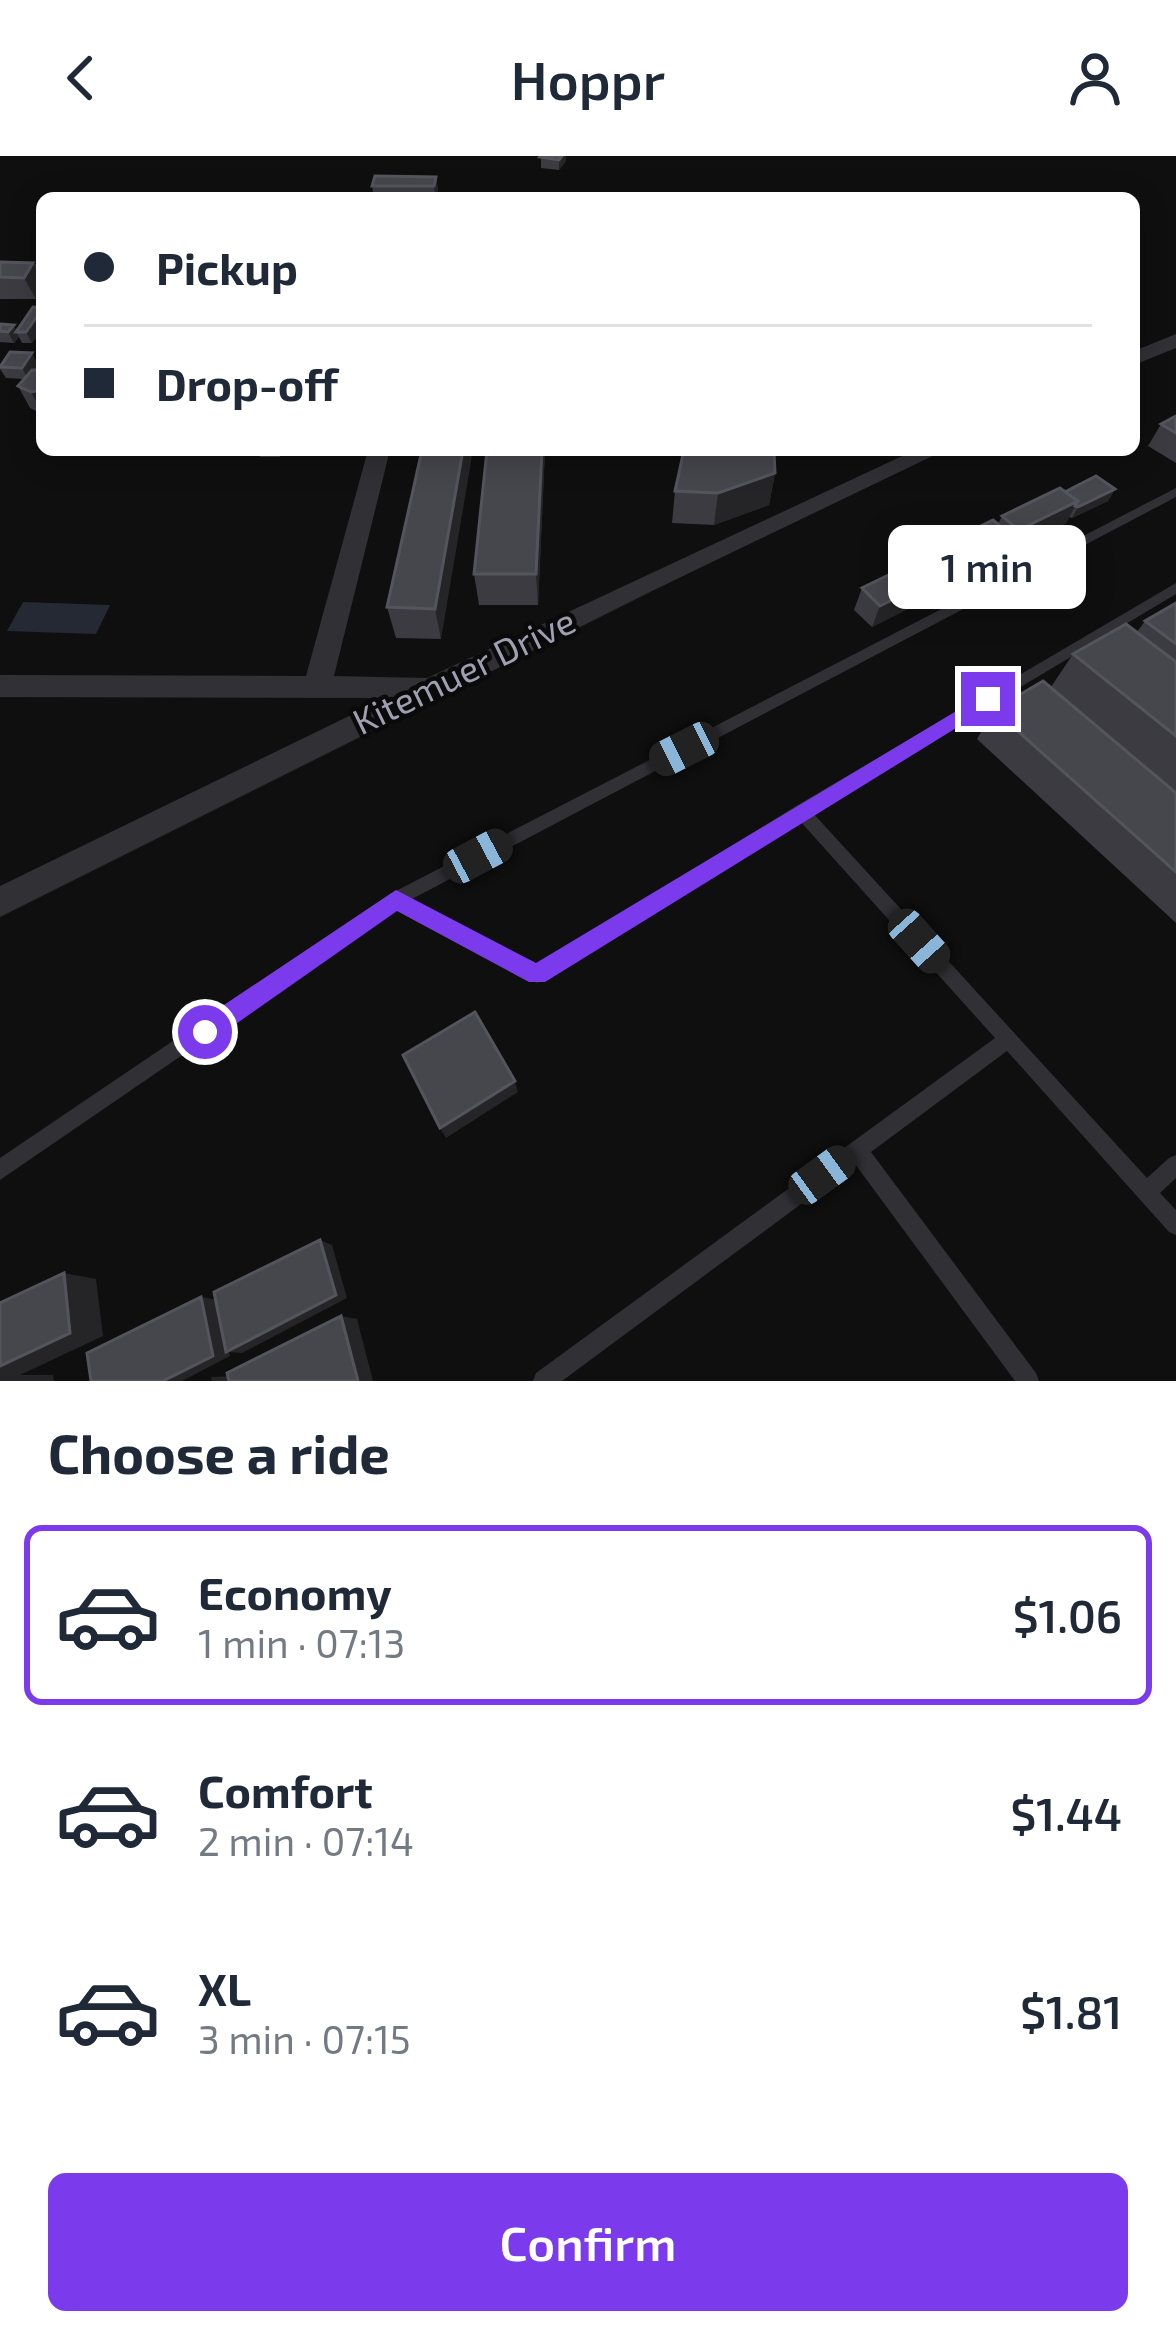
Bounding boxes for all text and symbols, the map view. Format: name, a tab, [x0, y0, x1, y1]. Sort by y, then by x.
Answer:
icon: back	[48, 45, 114, 111]
icon: person	[1062, 45, 1128, 111]
text: Hoppr	[511, 46, 665, 111]
text: Pickup	[156, 240, 298, 294]
text: Drop-off	[156, 356, 338, 410]
callout: 1 min	[889, 525, 1087, 609]
text: 1 min	[941, 543, 1033, 590]
street label: Kitemuer Drive	[345, 597, 581, 742]
route end	[961, 672, 1015, 726]
car	[644, 717, 724, 781]
car	[438, 823, 518, 889]
car	[882, 902, 956, 980]
route start	[178, 1005, 232, 1059]
car	[782, 1139, 862, 1211]
text: Choose a ride	[48, 1420, 390, 1485]
icon: car	[54, 1561, 162, 1669]
text: Economy	[198, 1565, 392, 1619]
text: $1.06	[1013, 1588, 1122, 1642]
text: 1 min · 07:13	[198, 1619, 405, 1666]
icon: car	[54, 1759, 162, 1867]
text: Comfort	[198, 1763, 373, 1817]
text: $1.44	[1010, 1786, 1122, 1840]
text: 2 min · 07:14	[198, 1817, 414, 1864]
icon: car	[54, 1957, 162, 2065]
text: XL	[198, 1961, 251, 2015]
text: $1.81	[1020, 1984, 1122, 2038]
text: 3 min · 07:15	[198, 2015, 411, 2062]
button: Confirm	[48, 2173, 1128, 2311]

